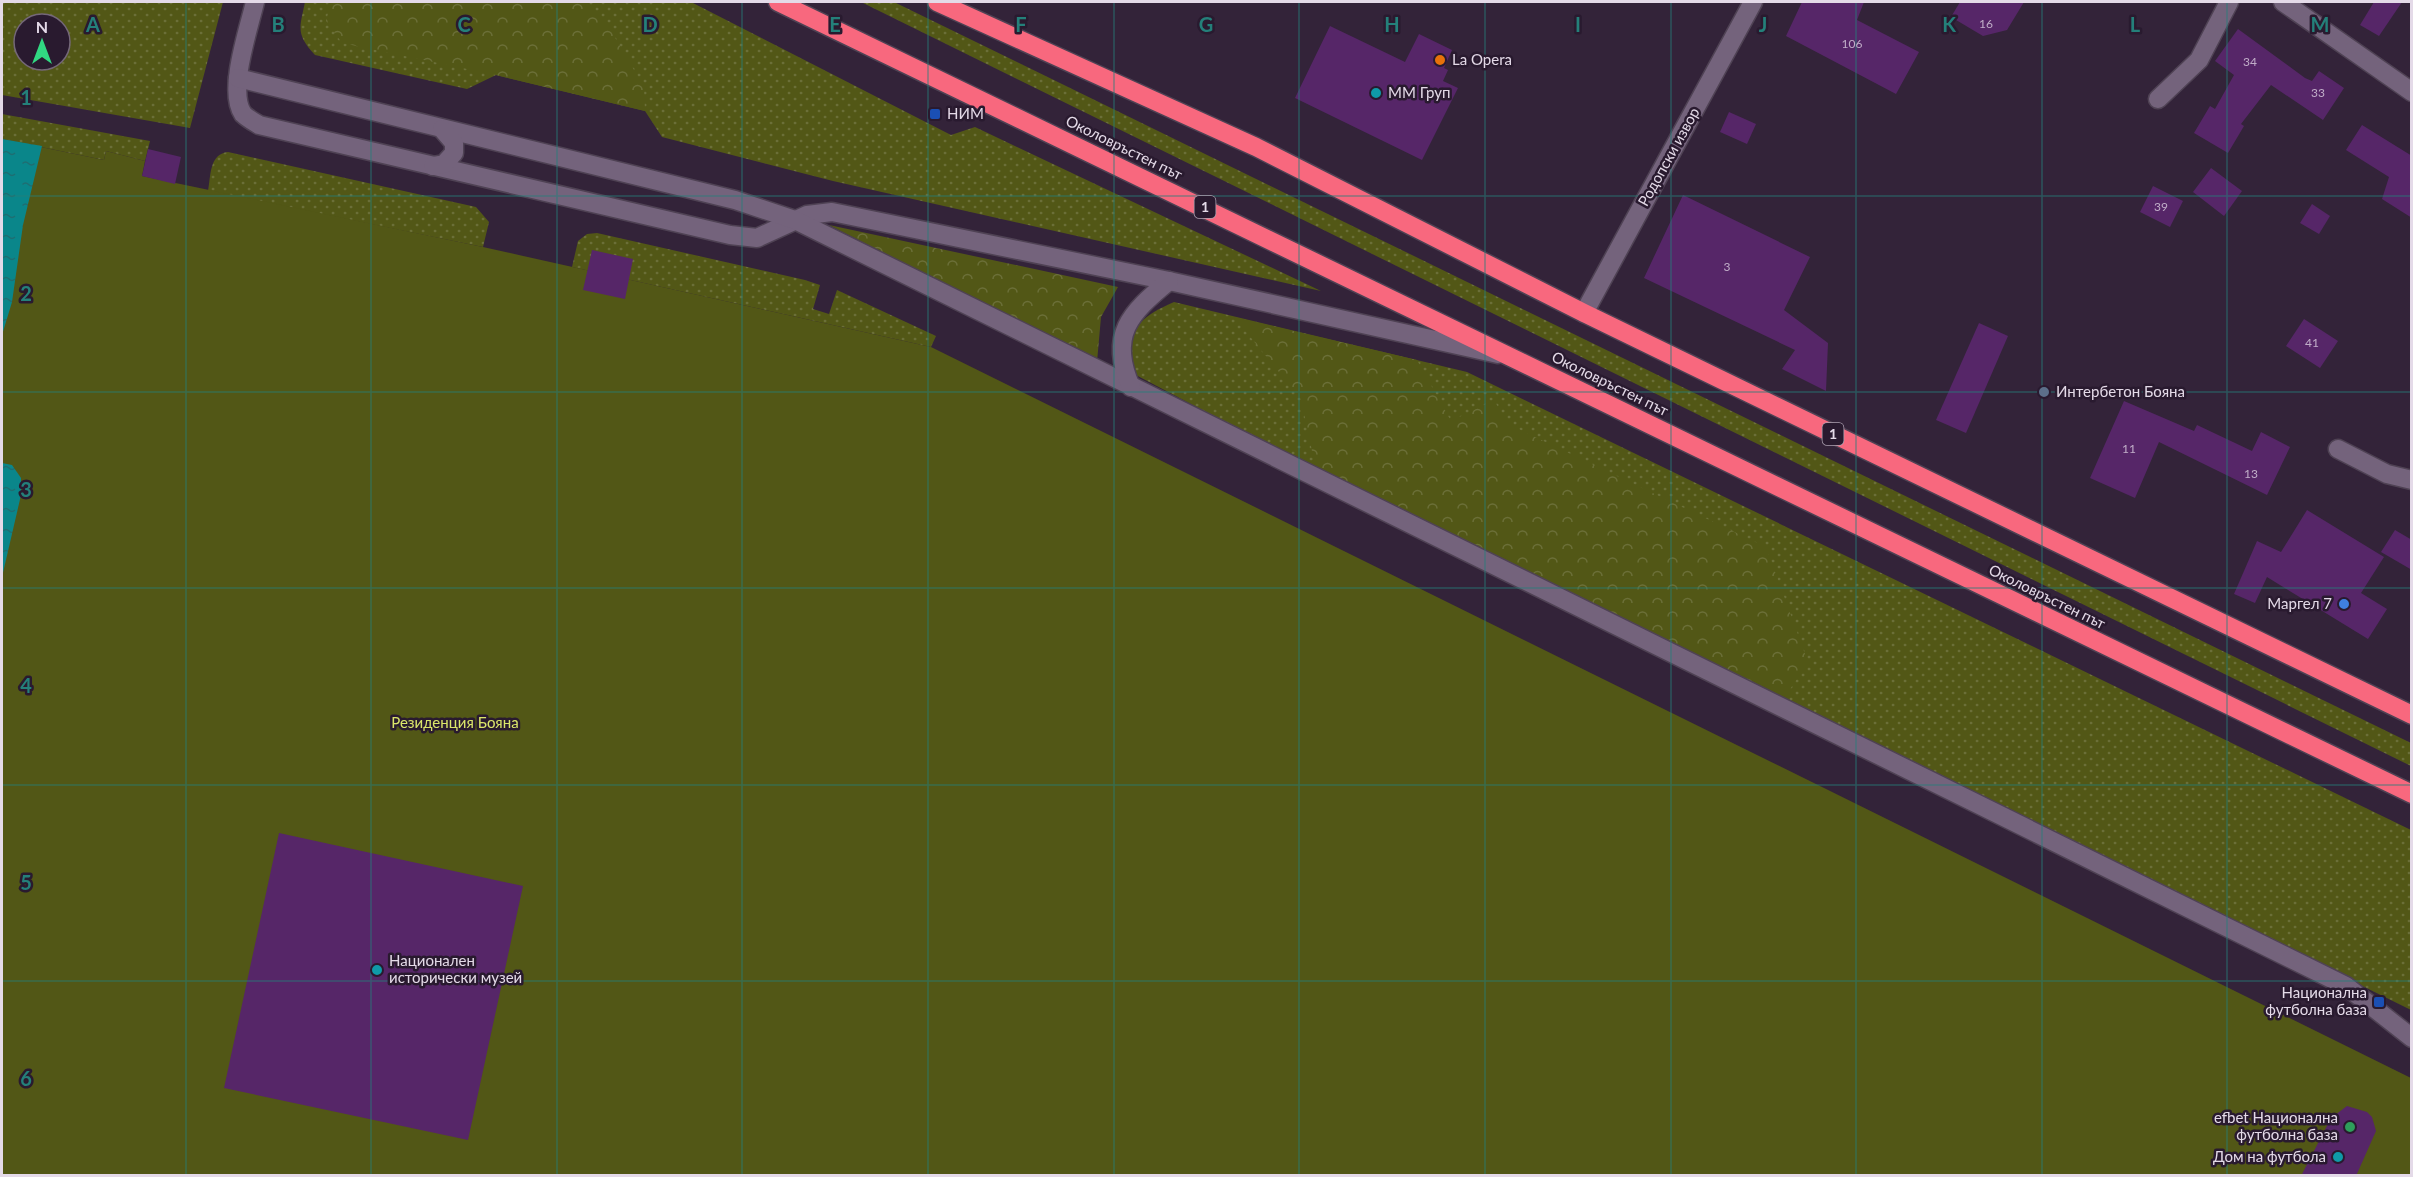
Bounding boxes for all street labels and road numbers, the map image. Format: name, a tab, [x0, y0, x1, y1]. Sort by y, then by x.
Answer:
street label: Родопски извор	[1634, 104, 1703, 209]
street label: Околовръстен път	[1063, 111, 1186, 183]
road number: 1	[1194, 196, 1216, 218]
street label: Околовръстен път	[1549, 347, 1672, 419]
road number: 1	[1822, 423, 1844, 445]
street label: Околовръстен път	[1986, 560, 2109, 632]

